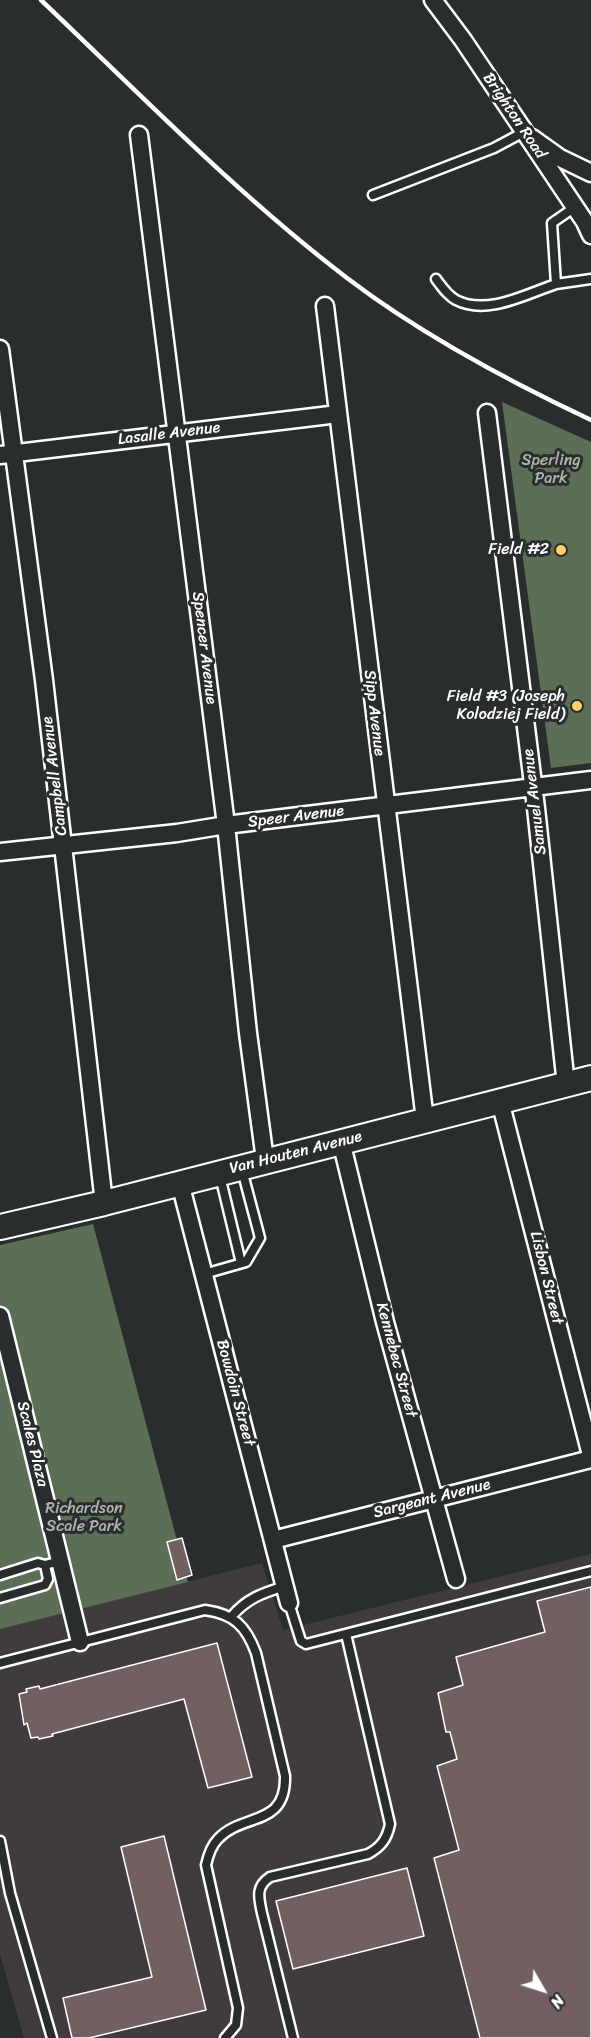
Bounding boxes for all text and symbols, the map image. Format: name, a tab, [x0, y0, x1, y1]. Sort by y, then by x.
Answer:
street label: Brighton Road	[478, 69, 550, 163]
street label: Lasalle Avenue	[117, 418, 221, 450]
park label: Sperling Park	[522, 451, 580, 489]
place label: Field #2	[488, 540, 549, 560]
marker: Field #2	[554, 543, 568, 557]
street label: Spencer Avenue	[188, 591, 220, 705]
street label: Sipp Avenue	[359, 669, 389, 757]
place label: Field #3 (Joseph Kolodziej Field)	[447, 687, 565, 725]
marker: Field #3 (Joseph Kolodziej Field)	[570, 699, 584, 713]
street label: Campbell Avenue	[38, 715, 72, 837]
street label: Samuel Avenue	[519, 748, 551, 856]
street label: Speer Avenue	[247, 802, 345, 832]
street label: Van Houten Avenue	[228, 1127, 364, 1179]
street label: Lisbon Street	[525, 1229, 567, 1327]
street label: Kennebec Street	[371, 1300, 421, 1420]
street label: Bowdoin Street	[212, 1338, 258, 1448]
street label: Scales Plaza	[12, 1399, 52, 1489]
street label: Sargeant Avenue	[372, 1475, 492, 1523]
park label: Richardson Scale Park	[45, 1499, 123, 1537]
north arrow	[513, 1960, 573, 2020]
text: N	[543, 1988, 572, 2015]

